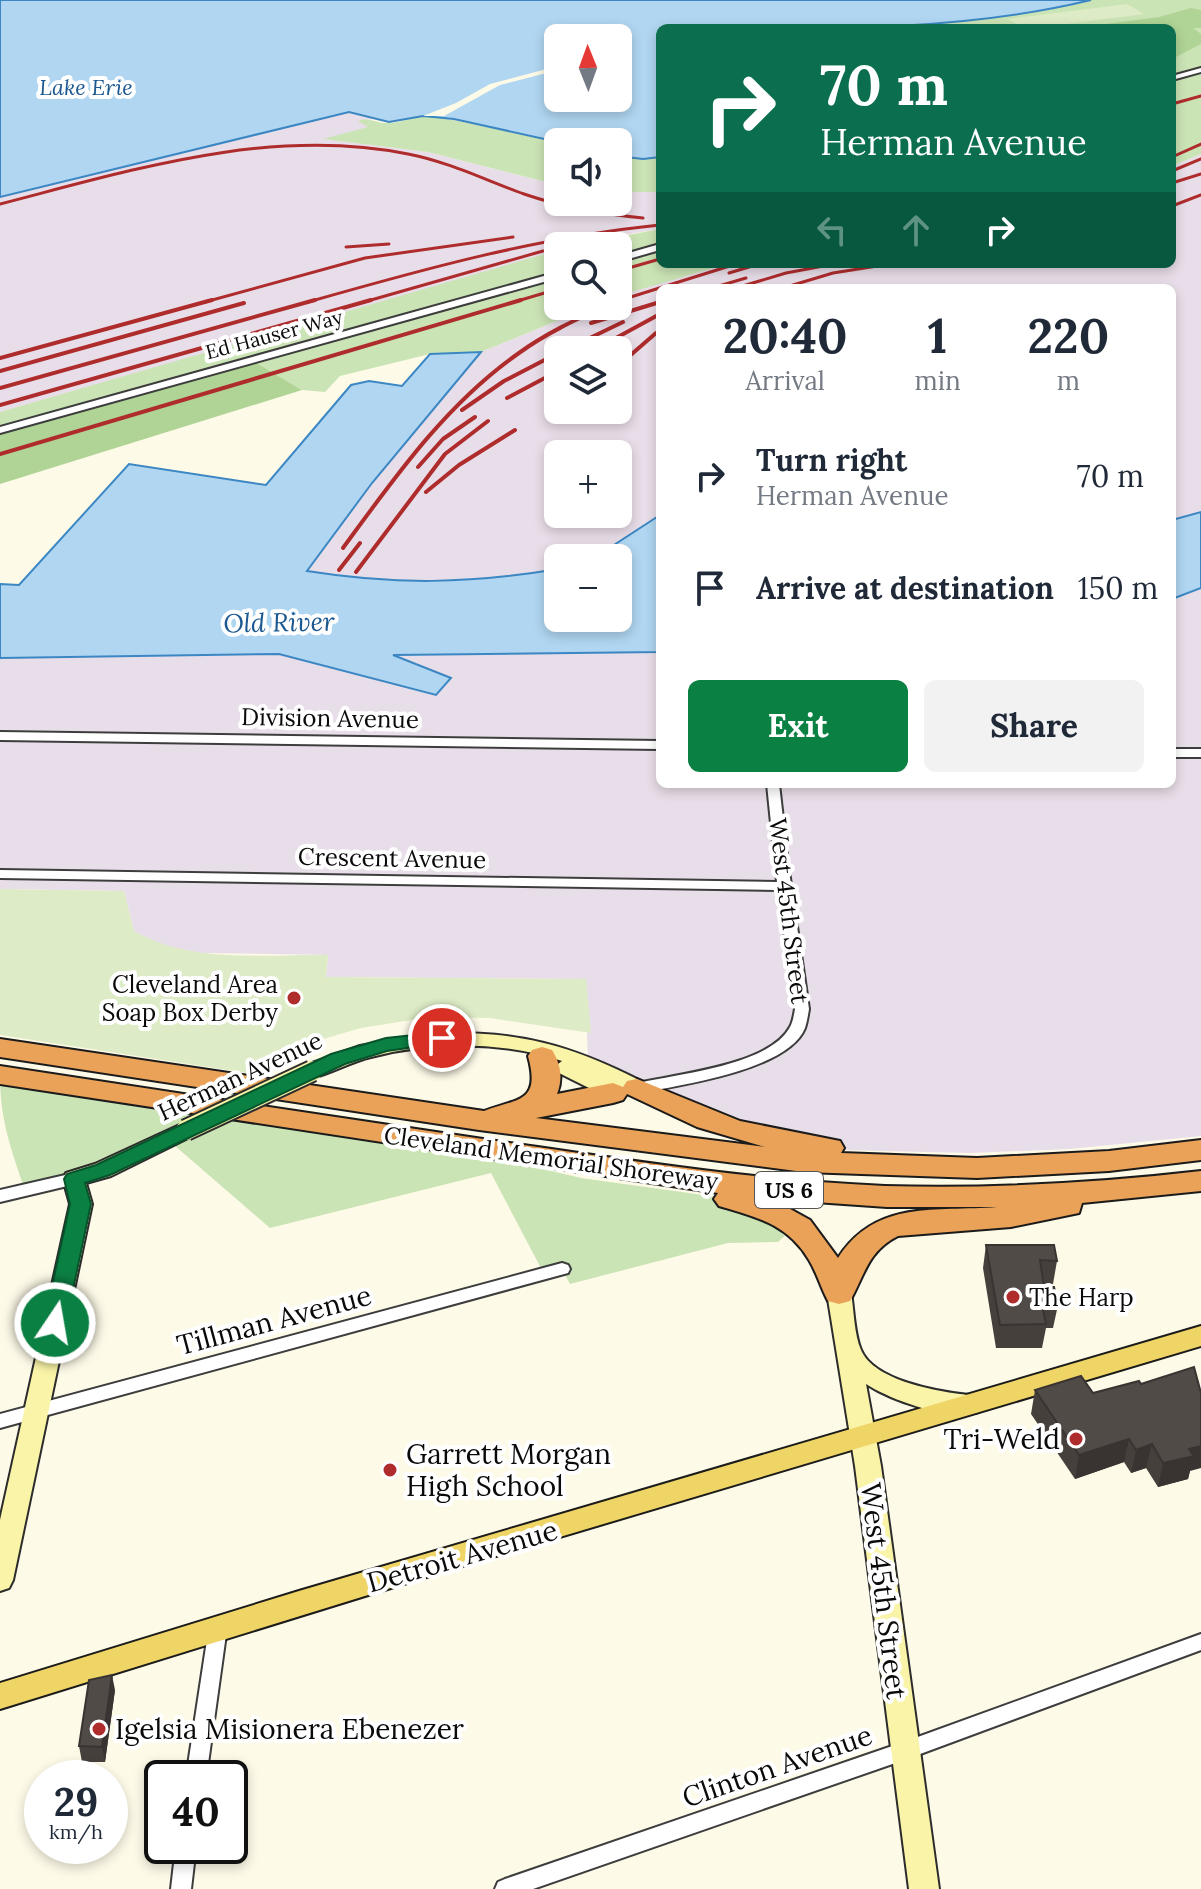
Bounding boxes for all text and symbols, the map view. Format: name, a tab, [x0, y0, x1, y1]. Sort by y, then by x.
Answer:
north arrow	[544, 24, 632, 112]
map controls	[544, 24, 632, 632]
text: 70 m	[820, 49, 948, 120]
icon: right	[688, 56, 792, 160]
water label: Lake Erie	[39, 73, 133, 101]
text: Herman Avenue	[820, 119, 1087, 165]
button: sound	[544, 128, 632, 216]
icon: left	[810, 208, 854, 252]
icon: ahead	[894, 208, 938, 252]
icon: right	[978, 208, 1022, 252]
button: search	[544, 232, 632, 320]
street label: Ed Hauser Way	[203, 304, 346, 364]
text: 20:40	[723, 305, 848, 366]
text: 1	[928, 305, 947, 366]
text: 220	[1028, 305, 1109, 366]
button: layers	[544, 336, 632, 424]
text: Arrival	[745, 364, 825, 397]
text: min	[914, 364, 961, 397]
text: m	[1057, 364, 1080, 397]
button: +	[544, 440, 632, 528]
text: Turn right	[756, 441, 907, 479]
icon: right	[688, 454, 732, 498]
text: 70 m	[1077, 457, 1144, 495]
text: Herman Avenue	[756, 479, 949, 512]
button: −	[544, 544, 632, 632]
icon: arrive	[688, 566, 732, 610]
text: Arrive at destination	[756, 569, 1054, 607]
text: 150 m	[1078, 569, 1158, 607]
water label: Old River	[223, 605, 335, 639]
button: Exit	[688, 680, 908, 772]
button: Share	[924, 680, 1144, 772]
street label: Division Avenue	[241, 701, 419, 735]
street label: West 45th Street	[762, 816, 816, 1006]
street label: Crescent Avenue	[298, 841, 486, 875]
place label: Cleveland Area Soap Box Derby	[102, 969, 278, 1028]
marker: Cleveland Area Soap Box Derby	[285, 989, 303, 1007]
pin	[408, 1004, 476, 1072]
icon: arrive	[420, 1016, 464, 1060]
street label: Herman Avenue	[153, 1024, 327, 1128]
street label: Cleveland Memorial Shoreway	[382, 1119, 720, 1197]
road number: US 6	[755, 1172, 823, 1208]
street label: Tillman Avenue	[173, 1277, 375, 1363]
position arrow	[13, 1281, 97, 1365]
place label: The Harp	[1029, 1282, 1134, 1313]
marker: The Harp	[1004, 1288, 1022, 1306]
place label: Tri-Weld	[943, 1421, 1060, 1457]
marker: Tri-Weld	[1067, 1430, 1085, 1448]
place label: Garrett Morgan High School	[406, 1436, 611, 1504]
marker: Garrett Morgan High School	[381, 1461, 399, 1479]
street label: West 45th Street	[853, 1481, 915, 1701]
street label: Detroit Avenue	[363, 1512, 561, 1600]
place label: Igelsia Misionera Ebenezer	[115, 1711, 464, 1747]
street label: Clinton Avenue	[677, 1717, 877, 1815]
marker: Igelsia Misionera Ebenezer	[90, 1720, 108, 1738]
speed limit sign: 40	[144, 1760, 248, 1864]
text: 29	[54, 1776, 98, 1827]
text: km/h	[49, 1819, 103, 1844]

